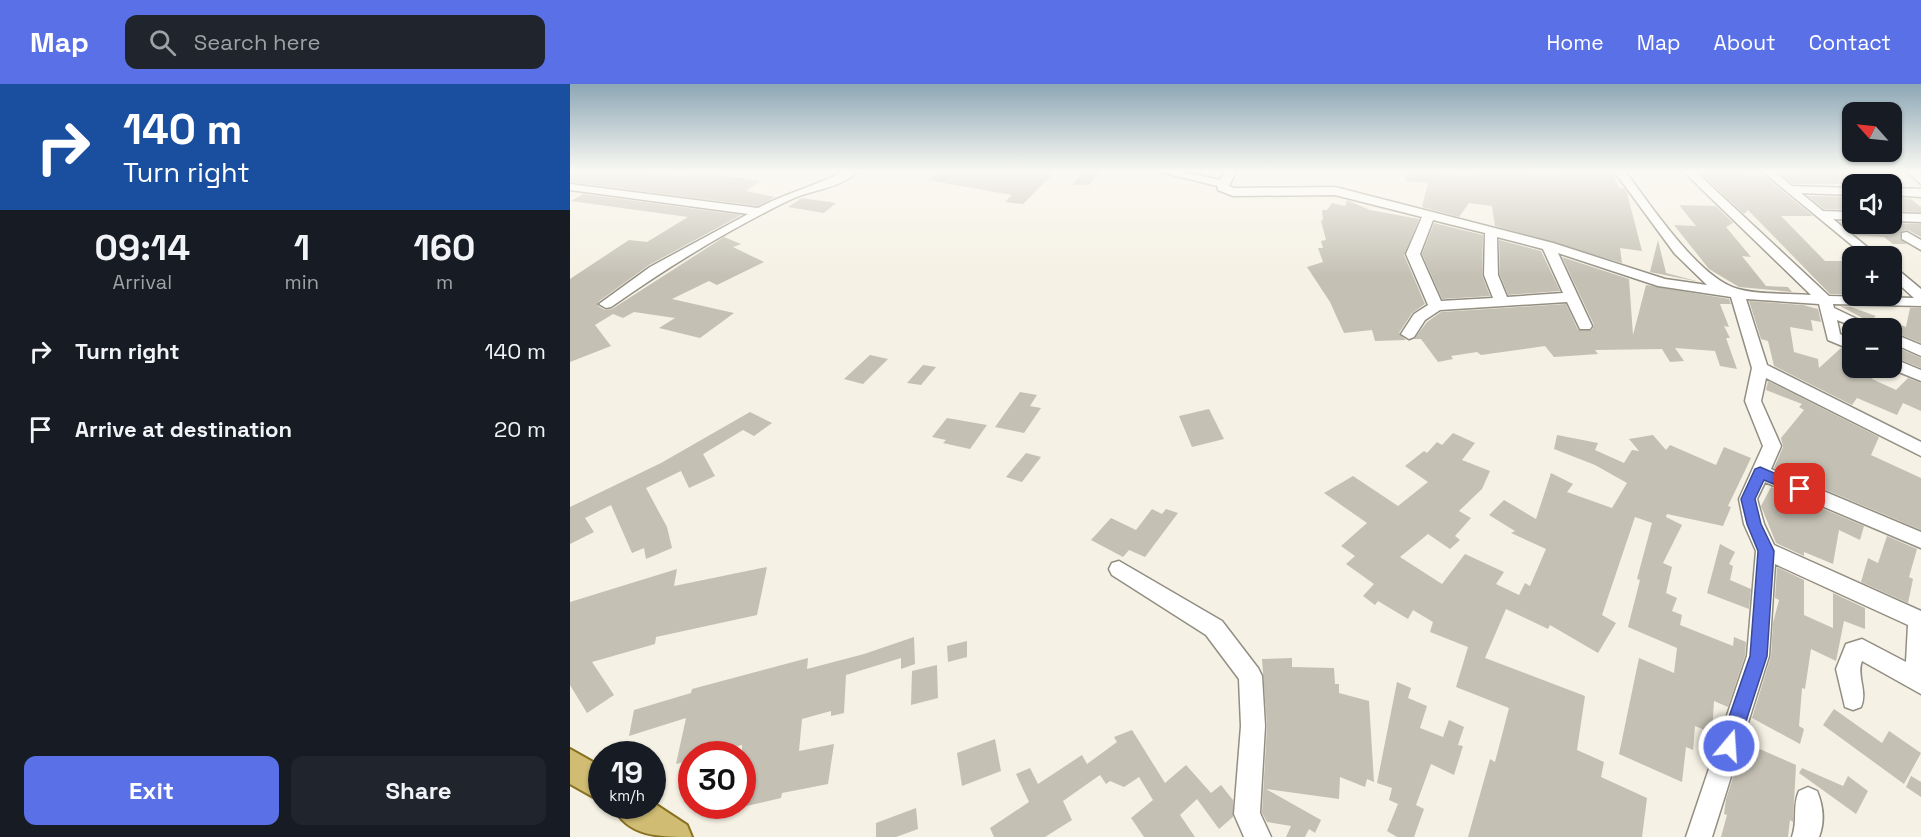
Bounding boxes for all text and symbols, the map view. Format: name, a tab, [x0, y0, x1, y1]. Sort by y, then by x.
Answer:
search box	[125, 15, 545, 69]
text: Map	[30, 24, 89, 60]
icon: search	[146, 26, 179, 59]
text: Search here	[194, 28, 321, 56]
text: Home	[1546, 29, 1604, 56]
text: Map	[1637, 29, 1681, 56]
text: About	[1714, 29, 1776, 56]
text: Contact	[1809, 29, 1891, 56]
north arrow	[1842, 102, 1902, 162]
map controls	[1842, 102, 1902, 378]
text: 140 m	[123, 103, 242, 156]
icon: right	[24, 108, 102, 186]
text: Turn right	[123, 155, 250, 190]
button: sound	[1842, 174, 1902, 234]
text: 09:14	[95, 225, 190, 271]
text: 1	[294, 225, 310, 271]
text: 160	[414, 225, 475, 271]
button: +	[1842, 246, 1902, 306]
text: Arrival	[113, 269, 172, 295]
text: min	[285, 269, 319, 295]
text: m	[436, 269, 453, 295]
button: −	[1842, 318, 1902, 378]
icon: right	[24, 335, 57, 368]
text: Turn right	[75, 337, 180, 365]
text: 140 m	[484, 337, 546, 365]
icon: arrive	[24, 413, 57, 446]
text: Arrive at destination	[75, 415, 292, 443]
text: 20 m	[494, 415, 546, 443]
pin	[1774, 463, 1825, 514]
icon: arrive	[1783, 472, 1816, 505]
position arrow	[1697, 714, 1761, 778]
speed limit sign: 30	[678, 741, 756, 819]
text: 19	[611, 753, 643, 792]
button: Exit	[24, 756, 279, 825]
button: Share	[291, 756, 546, 825]
text: km/h	[609, 786, 645, 805]

